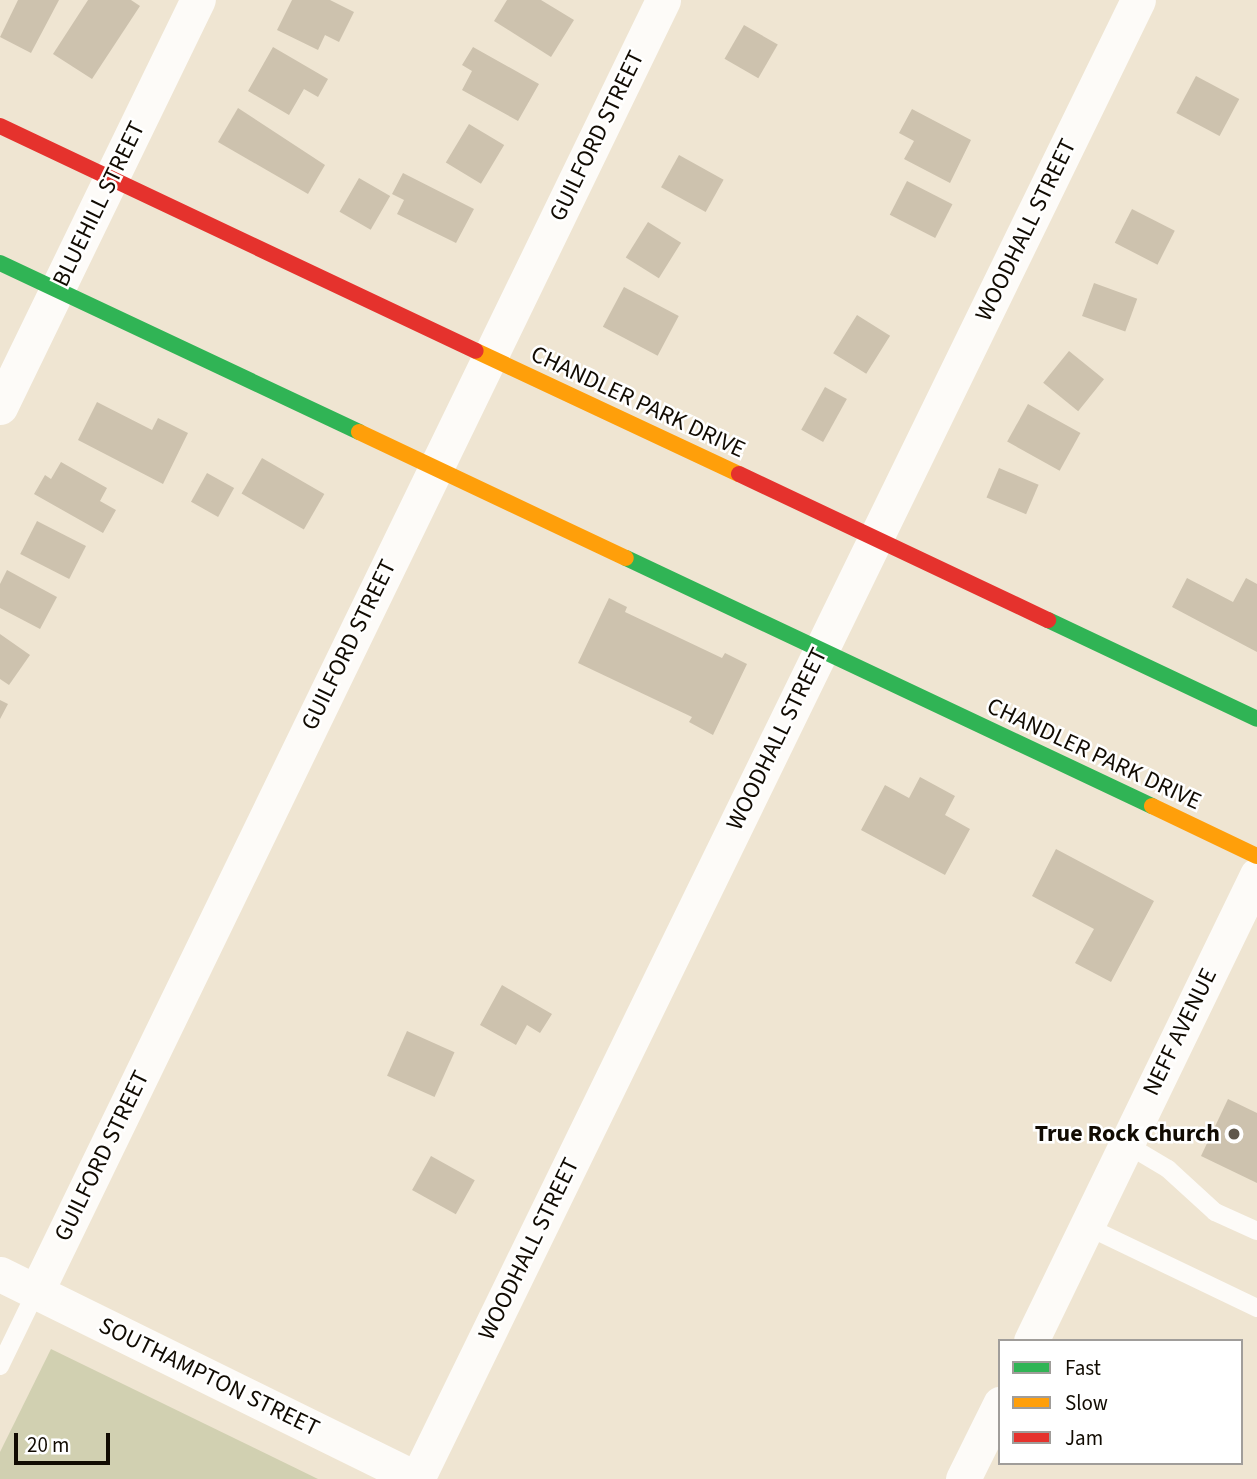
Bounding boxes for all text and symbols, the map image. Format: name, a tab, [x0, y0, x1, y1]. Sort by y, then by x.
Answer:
street label: GUILFORD STREET	[543, 46, 651, 226]
street label: BLUEHILL STREET	[47, 117, 151, 291]
street label: WOODHALL STREET	[969, 134, 1083, 326]
street label: CHANDLER PARK DRIVE	[526, 340, 750, 464]
street label: GUILFORD STREET	[295, 555, 403, 735]
street label: WOODHALL STREET	[720, 643, 834, 835]
street label: CHANDLER PARK DRIVE	[982, 692, 1206, 816]
street label: NEFF AVENUE	[1137, 964, 1223, 1100]
street label: GUILFORD STREET	[48, 1066, 156, 1246]
place label: True Rock Church	[1035, 1120, 1220, 1148]
marker: True Rock Church	[1226, 1126, 1242, 1142]
street label: WOODHALL STREET	[472, 1153, 586, 1345]
street label: SOUTHAMPTON STREET	[94, 1311, 324, 1443]
legend	[998, 1339, 1243, 1465]
text: Fast	[1065, 1353, 1101, 1383]
text: Slow	[1065, 1388, 1108, 1418]
scale bar	[18, 1420, 114, 1464]
text: Jam	[1065, 1423, 1103, 1453]
text: 20 m	[27, 1430, 69, 1460]

